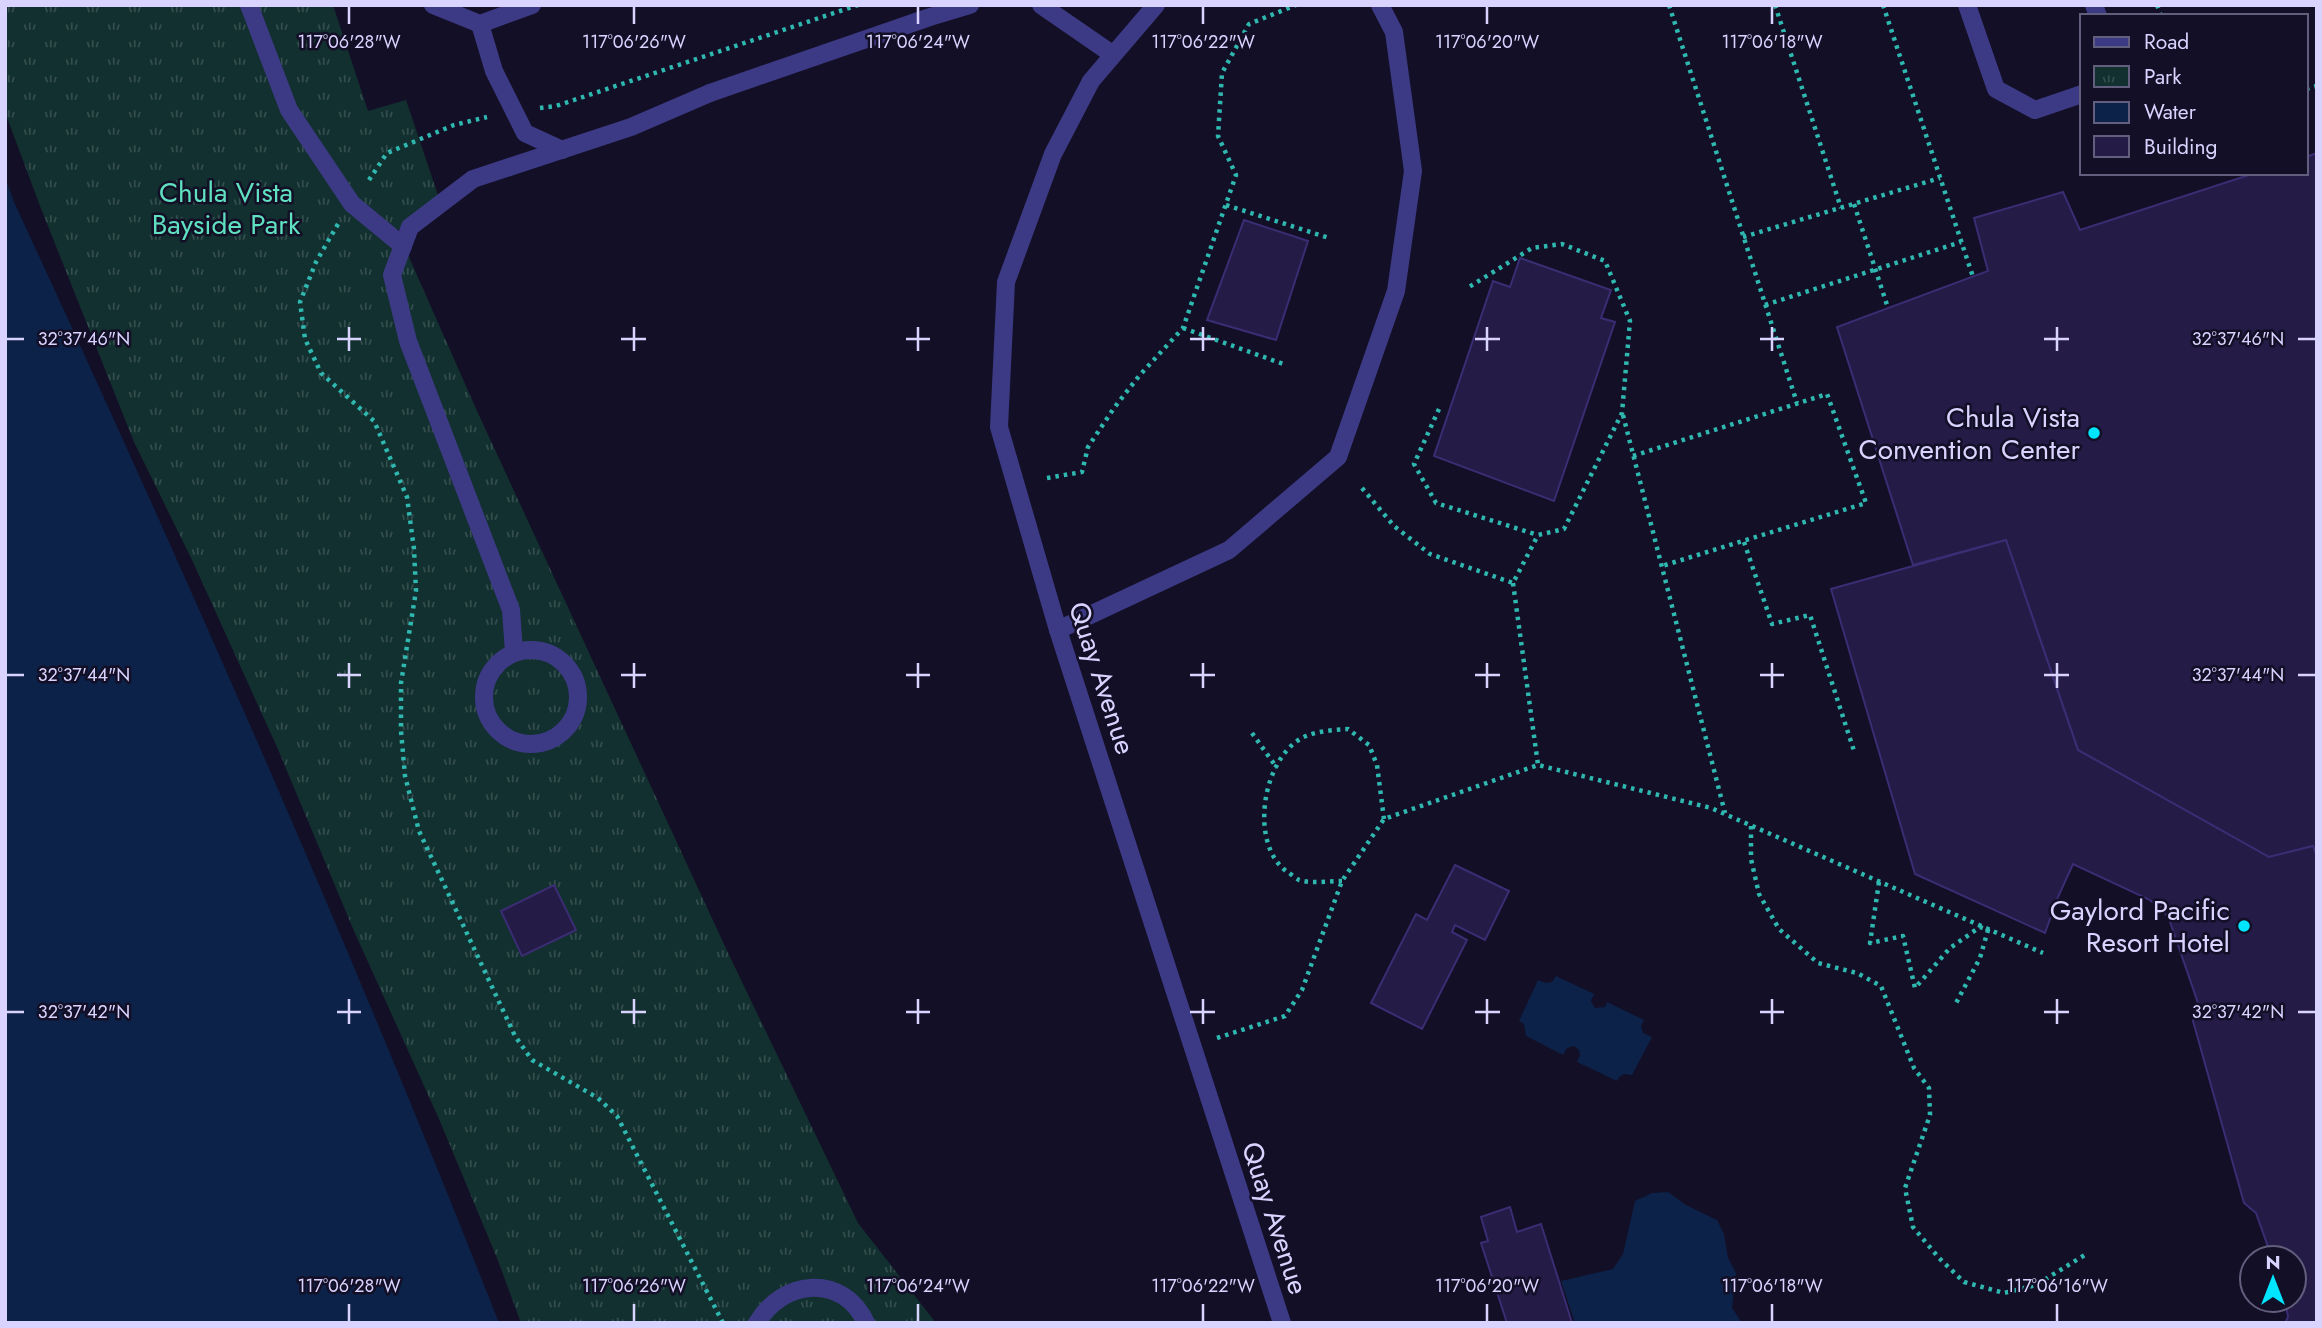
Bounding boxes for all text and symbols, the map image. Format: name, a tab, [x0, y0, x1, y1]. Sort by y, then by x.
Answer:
legend	[2080, 14, 2308, 175]
text: Road	[2144, 27, 2189, 57]
text: 117°06'28"W	[297, 29, 401, 55]
text: 117°06'26"W	[582, 29, 686, 55]
text: 117°06'24"W	[866, 29, 970, 55]
text: 117°06'22"W	[1151, 29, 1255, 55]
text: 117°06'20"W	[1435, 29, 1539, 55]
text: 117°06'18"W	[1721, 29, 1823, 55]
text: Park	[2144, 62, 2182, 92]
text: Water	[2144, 97, 2197, 127]
text: Building	[2144, 132, 2217, 162]
park label: Chula Vista Bayside Park	[152, 172, 301, 245]
text: 32°37'46"N	[38, 326, 130, 352]
text: 32°37'46"N	[2192, 326, 2284, 352]
place label: Chula Vista Convention Center	[1859, 397, 2080, 470]
marker: Chula Vista Convention Center	[2086, 425, 2102, 441]
street label: Quay Avenue	[1058, 596, 1146, 760]
text: 32°37'44"N	[38, 662, 130, 688]
text: 32°37'44"N	[2192, 662, 2284, 688]
place label: Gaylord Pacific Resort Hotel	[2050, 890, 2230, 963]
marker: Gaylord Pacific Resort Hotel	[2236, 918, 2252, 934]
text: 32°37'42"N	[38, 999, 130, 1025]
text: 32°37'42"N	[2192, 999, 2284, 1025]
street label: Quay Avenue	[1231, 1136, 1319, 1300]
north arrow	[2238, 1244, 2308, 1314]
text: N	[2265, 1249, 2281, 1276]
text: 117°06'28"W	[297, 1273, 401, 1299]
text: 117°06'26"W	[582, 1273, 686, 1299]
text: 117°06'24"W	[866, 1273, 970, 1299]
text: 117°06'22"W	[1151, 1273, 1255, 1299]
text: 117°06'20"W	[1435, 1273, 1539, 1299]
text: 117°06'18"W	[1721, 1273, 1823, 1299]
text: 117°06'16"W	[2006, 1273, 2108, 1299]

